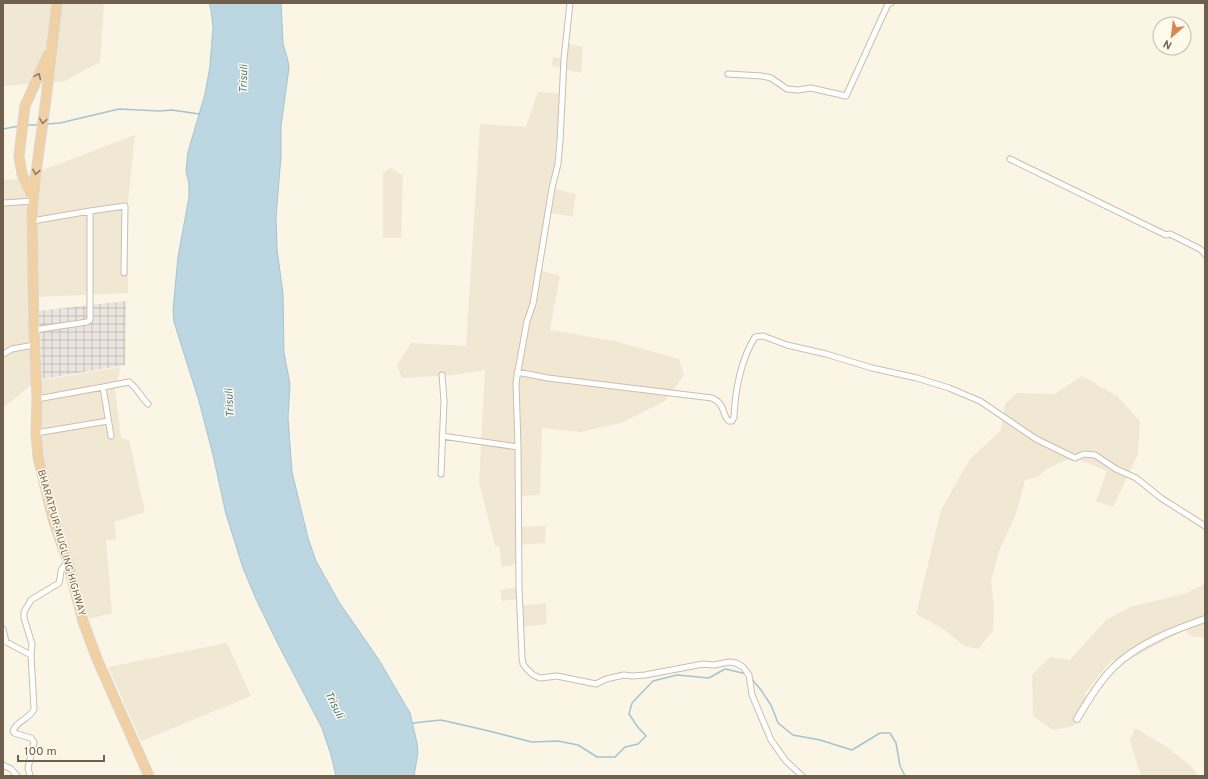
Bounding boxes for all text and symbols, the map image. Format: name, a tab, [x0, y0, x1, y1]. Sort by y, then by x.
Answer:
north arrow	[1152, 16, 1192, 56]
text: N	[1161, 36, 1175, 52]
water label: Trisuli	[237, 63, 251, 93]
one-way arrow	[34, 73, 42, 80]
one-way arrow	[39, 118, 48, 124]
one-way arrow	[32, 169, 41, 175]
water label: Trisuli	[222, 387, 238, 418]
street label: BHARATPUR-MUGLING HIGHWAY	[34, 468, 88, 618]
water label: Trisuli	[321, 689, 347, 722]
scale bar	[18, 737, 104, 763]
text: 100 m	[24, 744, 57, 760]

